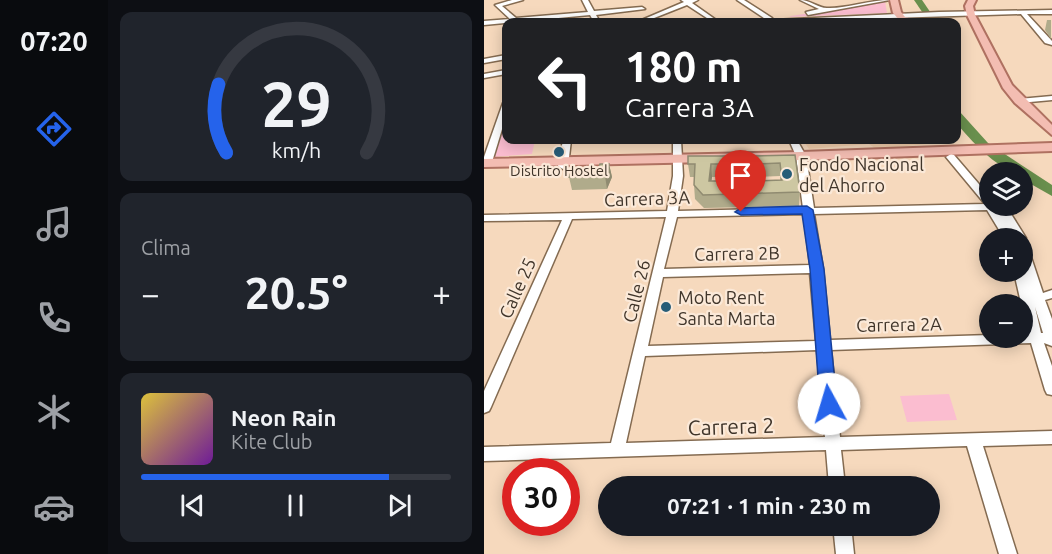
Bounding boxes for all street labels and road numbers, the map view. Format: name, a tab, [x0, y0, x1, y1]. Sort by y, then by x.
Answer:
street label: Carrera 3A	[604, 186, 691, 209]
street label: Carrera 2B	[694, 242, 780, 264]
street label: Calle 25	[495, 255, 539, 321]
street label: Calle 26	[619, 257, 653, 325]
street label: Carrera 2A	[856, 313, 942, 335]
street label: Carrera 2	[687, 412, 775, 440]

